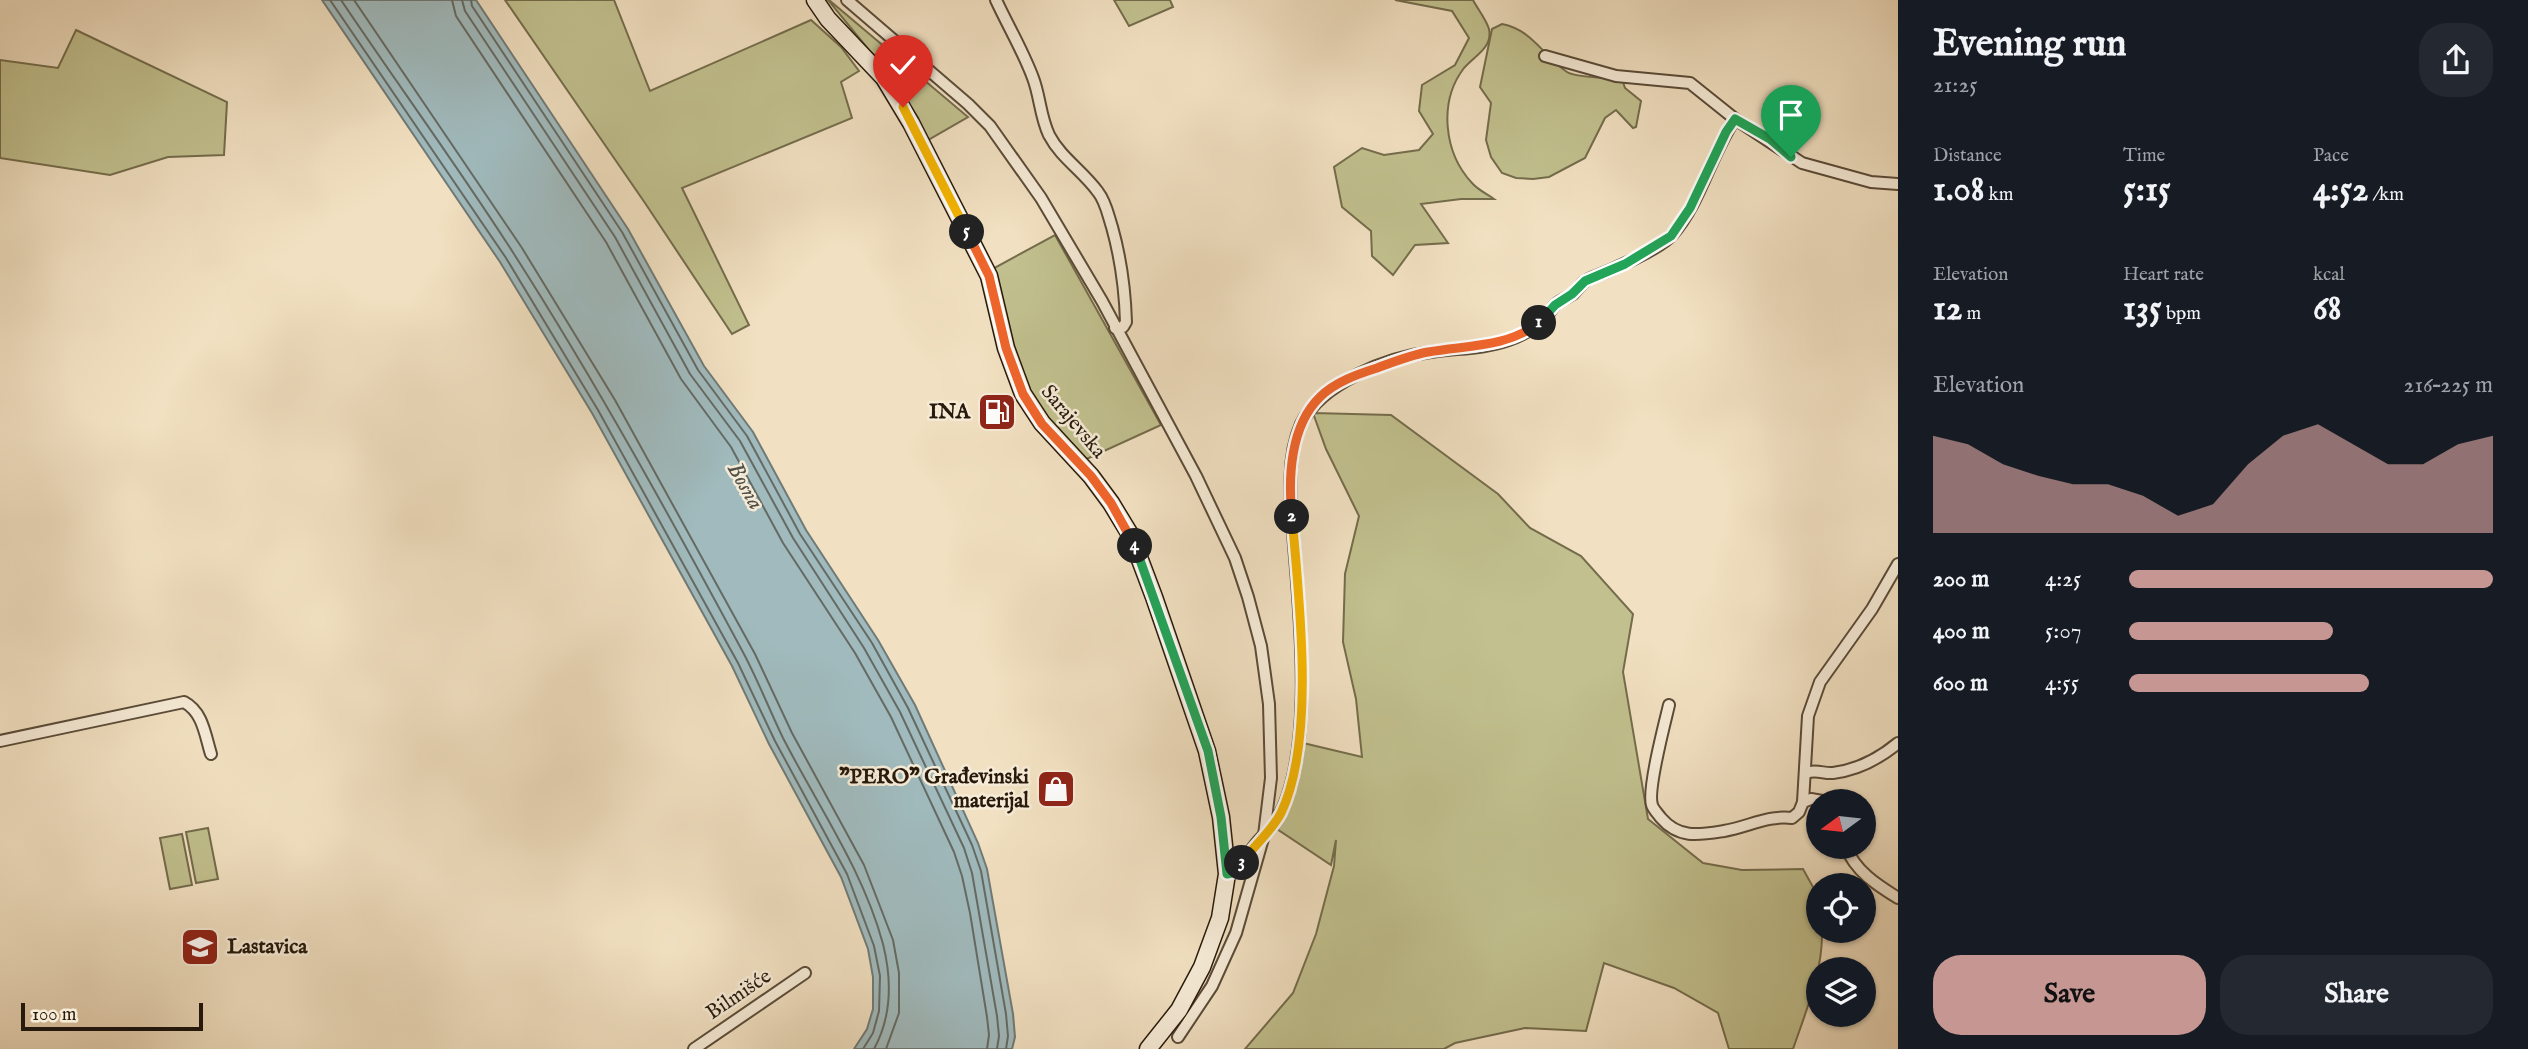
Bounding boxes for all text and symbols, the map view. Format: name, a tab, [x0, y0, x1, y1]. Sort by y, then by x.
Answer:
text: Evening run	[1933, 21, 2127, 69]
button: share	[2419, 23, 2493, 97]
pin	[873, 35, 933, 107]
icon: check	[884, 46, 922, 84]
text: 21:25	[1933, 71, 1977, 100]
pin	[1761, 85, 1821, 157]
icon: arrive	[1772, 96, 1810, 134]
text: Distance	[1933, 144, 2002, 168]
text: Time	[2123, 144, 2165, 168]
text: Pace	[2313, 144, 2349, 168]
text: 1.08	[1933, 168, 1984, 213]
text: 5:15	[2123, 168, 2171, 213]
text: 4:52	[2313, 168, 2368, 213]
text: km	[1984, 183, 2013, 207]
text: /km	[2368, 183, 2404, 207]
pin: 5	[950, 215, 984, 250]
text: 5	[963, 219, 970, 243]
text: Elevation	[1933, 263, 2008, 287]
text: Heart rate	[2123, 263, 2204, 287]
text: kcal	[2313, 263, 2345, 287]
text: 12	[1933, 287, 1962, 332]
text: 135	[2123, 287, 2162, 332]
text: 68	[2313, 287, 2342, 332]
text: m	[1962, 302, 1981, 326]
text: bpm	[2162, 302, 2201, 326]
pin: 1	[1522, 306, 1556, 340]
text: 1	[1535, 310, 1542, 334]
text: Elevation	[1933, 371, 2024, 400]
text: 216–225 m	[2404, 371, 2493, 400]
street label: Sarajevska	[1034, 380, 1112, 465]
fuel station icon: INA	[976, 391, 1018, 433]
place label: INA	[929, 399, 972, 426]
water label: Bosna	[720, 457, 770, 515]
pin: 2	[1274, 500, 1310, 534]
text: 2	[1287, 504, 1296, 528]
pin: 4	[1118, 528, 1152, 564]
text: 4	[1130, 533, 1139, 557]
text: 200 m	[1933, 565, 1989, 594]
text: 4:25	[2045, 565, 2081, 594]
text: 400 m	[1933, 617, 1990, 646]
text: 5:07	[2045, 617, 2081, 646]
text: 600 m	[1933, 669, 1988, 698]
text: 4:55	[2045, 669, 2079, 698]
place label: "PERO" Građevinski materijal	[839, 764, 1030, 815]
shop icon: "PERO" Građevinski materijal	[1035, 768, 1077, 810]
north arrow	[1806, 789, 1876, 859]
map controls	[1806, 789, 1876, 1027]
pin: 3	[1224, 846, 1260, 880]
text: 3	[1238, 850, 1245, 874]
button: locate	[1806, 873, 1876, 943]
school or university icon: Lastavica	[179, 926, 221, 968]
place label: Lastavica	[227, 934, 308, 961]
button: Save	[1933, 955, 2206, 1035]
button: Share	[2220, 955, 2493, 1035]
button: layers	[1806, 957, 1876, 1027]
street label: Bilmišće	[701, 963, 777, 1027]
scale bar	[21, 1000, 203, 1032]
text: 100 m	[32, 1003, 76, 1027]

